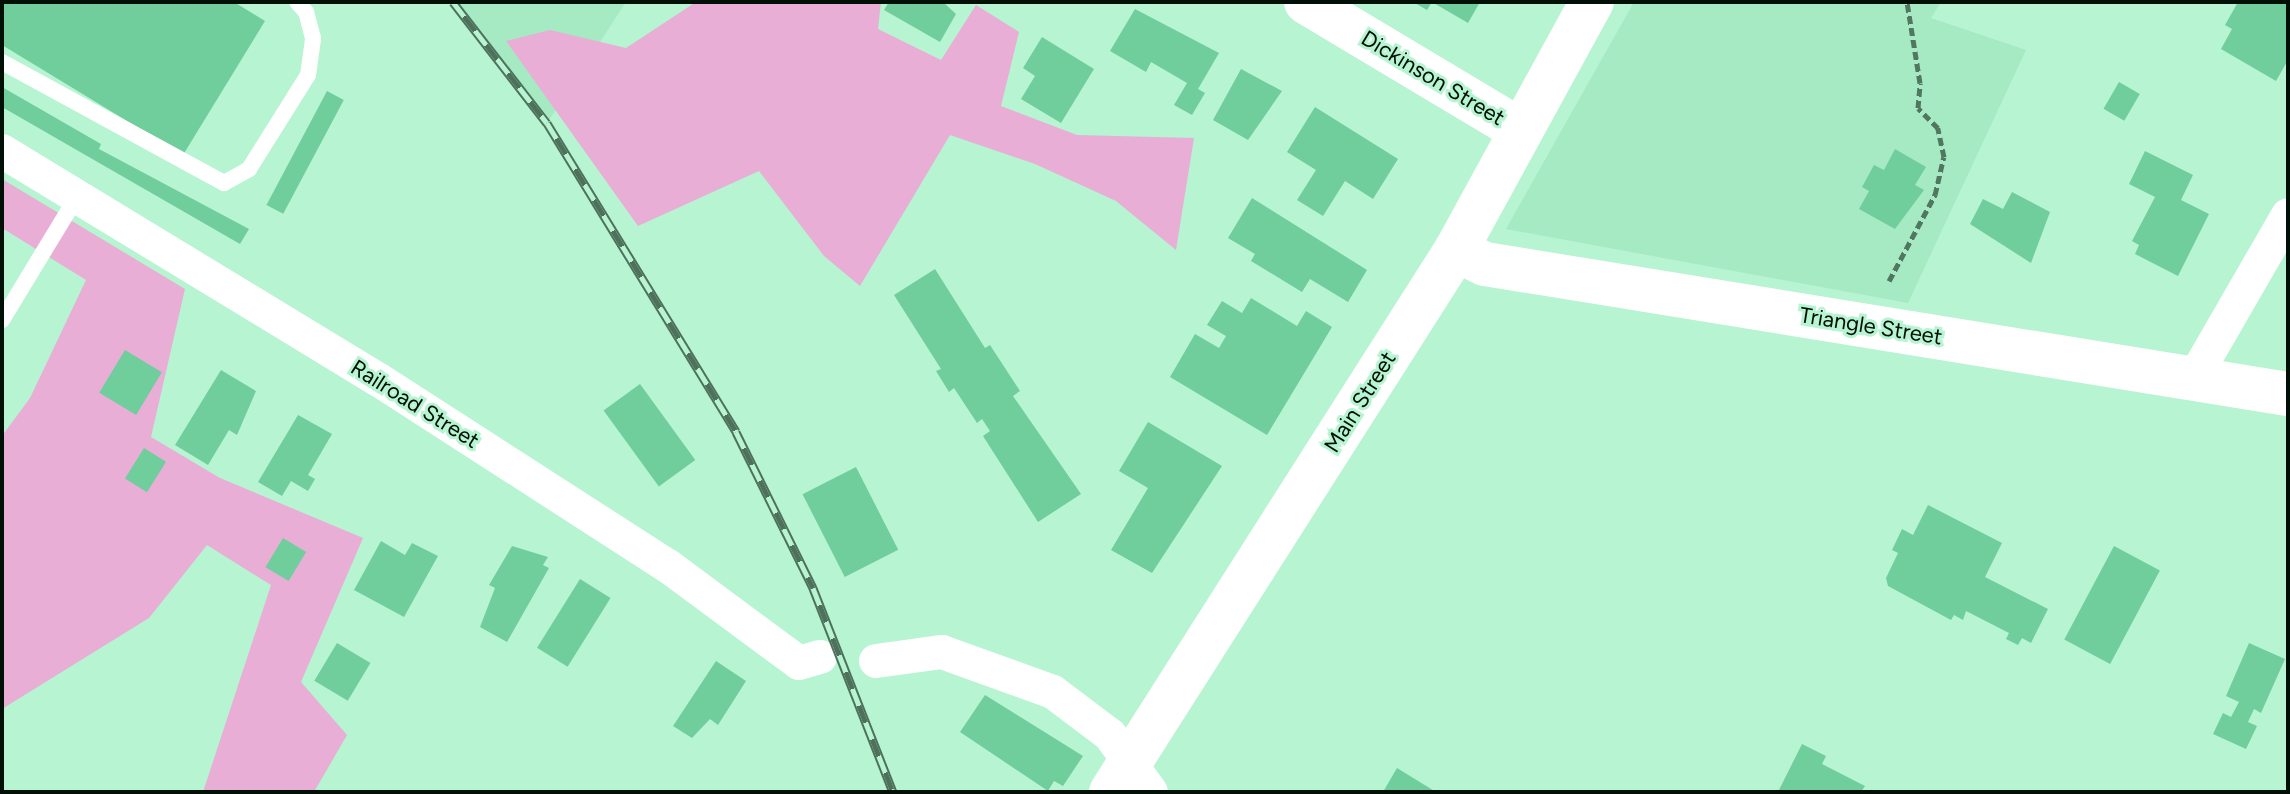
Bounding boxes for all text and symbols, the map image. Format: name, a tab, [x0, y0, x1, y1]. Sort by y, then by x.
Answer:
street label: Dickinson Street	[1357, 25, 1509, 131]
street label: Triangle Street	[1798, 302, 1944, 350]
street label: Main Street	[1319, 347, 1401, 457]
street label: Railroad Street	[346, 354, 484, 454]

